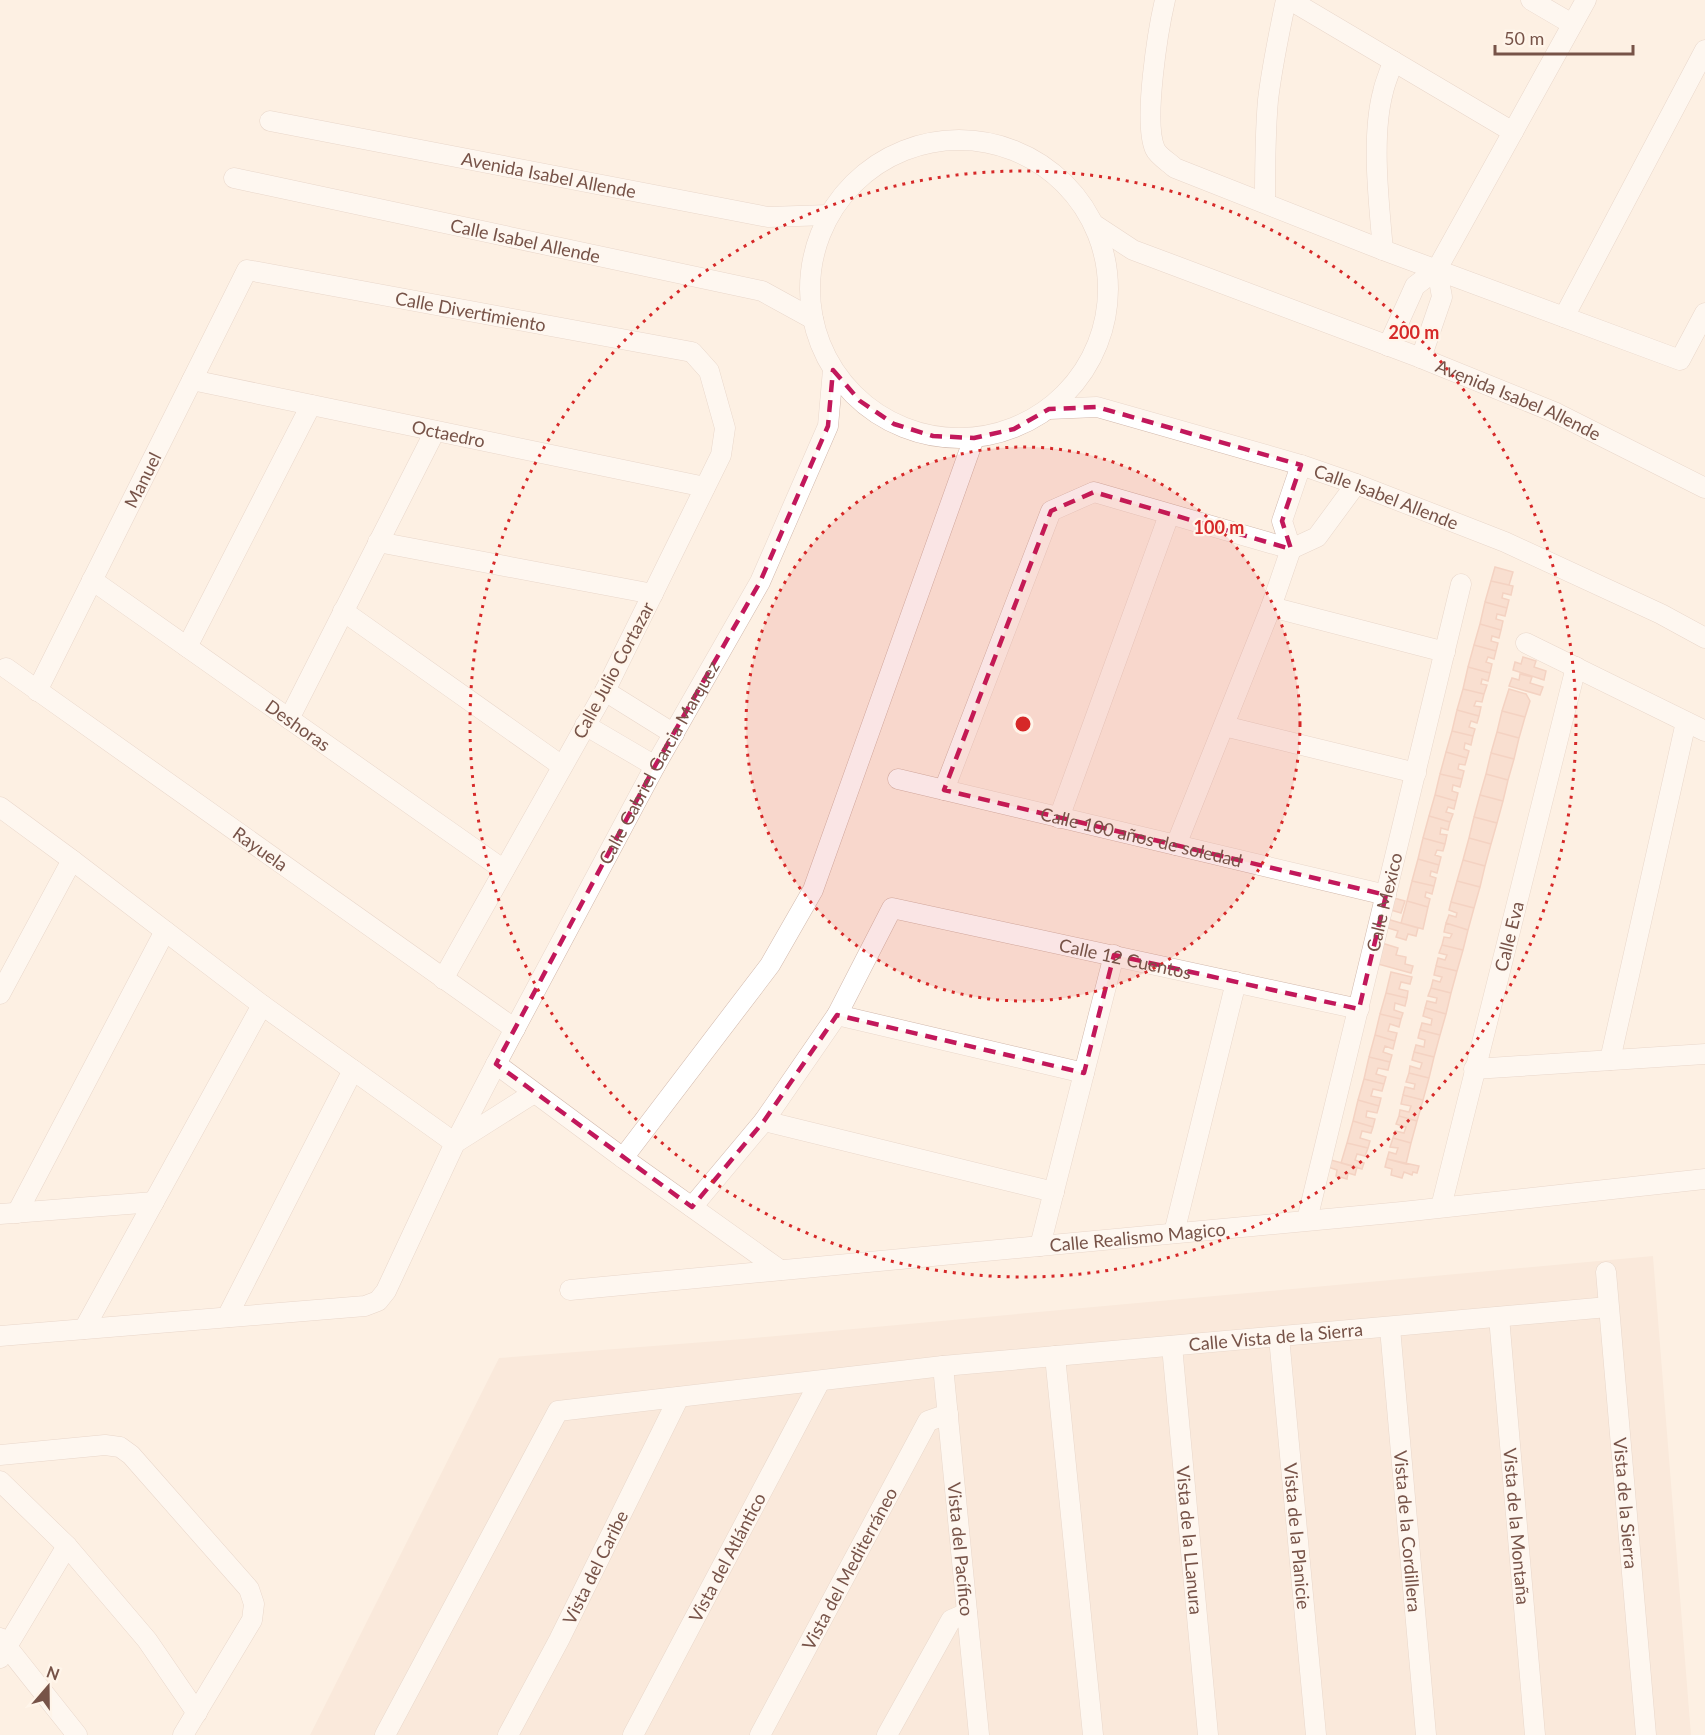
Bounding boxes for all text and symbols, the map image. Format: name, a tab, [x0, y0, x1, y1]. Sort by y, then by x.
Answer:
scale bar	[1495, 18, 1633, 56]
text: 50 m	[1504, 27, 1544, 49]
street label: Avenida Isabel Allende	[460, 147, 638, 202]
street label: Calle Isabel Allende	[448, 214, 602, 267]
street label: Calle Divertimiento	[394, 287, 548, 336]
text: 200 m	[1389, 321, 1439, 343]
street label: Avenida Isabel Allende	[1433, 354, 1605, 445]
street label: Octaedro	[410, 415, 487, 452]
street label: Manuel	[119, 448, 165, 511]
street label: Calle Isabel Allende	[1311, 459, 1462, 534]
text: 100 m	[1194, 516, 1244, 538]
street label: Calle Julio Cortazar	[568, 598, 658, 742]
street label: Calle Gabriel Garcia Marquez	[594, 657, 724, 868]
street label: Deshoras	[261, 695, 335, 756]
centre of rings	[1013, 714, 1033, 734]
street label: Calle 100 años de soledad	[1038, 802, 1244, 871]
street label: Rayuela	[229, 822, 292, 875]
street label: Calle Mexico	[1361, 850, 1407, 954]
street label: Calle Eva	[1489, 899, 1528, 974]
street label: Calle 12 Cuentos	[1057, 933, 1194, 984]
street label: Calle Realismo Magico	[1049, 1218, 1226, 1256]
street label: Calle Vista de la Sierra	[1188, 1318, 1364, 1355]
street label: Vista de la Sierra	[1609, 1437, 1643, 1570]
street label: Vista de la Montaña	[1499, 1447, 1535, 1606]
street label: Vista de la Cordillera	[1390, 1449, 1426, 1613]
street label: Vista de la Planicie	[1280, 1462, 1315, 1610]
street label: Vista de la LLanura	[1172, 1465, 1208, 1616]
street label: Vista del Pacífico	[943, 1481, 978, 1617]
street label: Vista del Mediterráneo	[797, 1483, 902, 1653]
street label: Vista del Atlántico	[684, 1489, 770, 1626]
street label: Vista del Caribe	[558, 1507, 632, 1628]
north arrow	[18, 1657, 78, 1717]
text: N	[44, 1661, 62, 1683]

